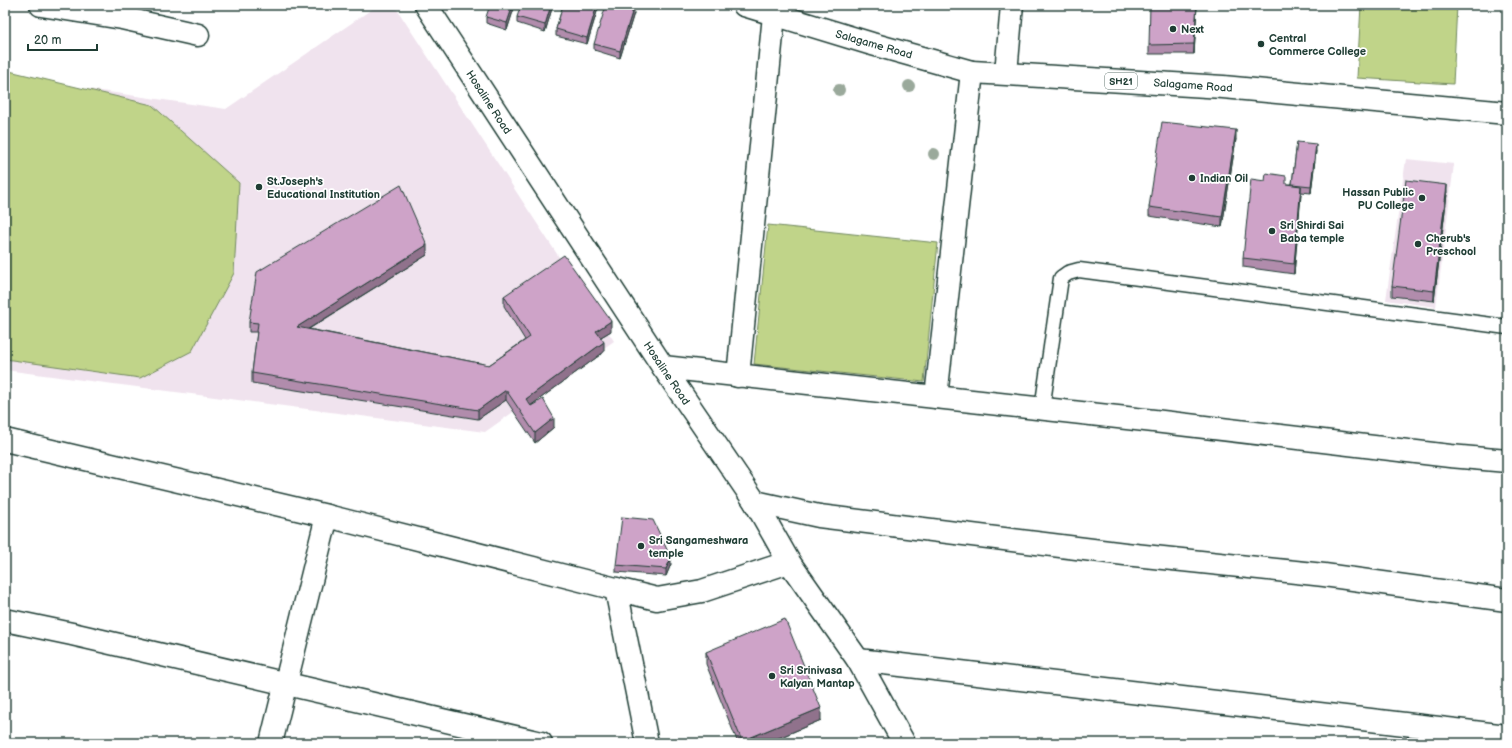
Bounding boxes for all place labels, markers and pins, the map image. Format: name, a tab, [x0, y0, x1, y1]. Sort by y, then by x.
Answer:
place label: Next	[1181, 23, 1204, 36]
marker: Next	[1168, 24, 1178, 34]
place label: Central Commerce College	[1269, 32, 1366, 58]
marker: Central Commerce College	[1256, 39, 1266, 49]
place label: Indian Oil	[1200, 172, 1248, 185]
marker: Indian Oil	[1187, 173, 1197, 183]
place label: St.Joseph's Educational Institution	[267, 175, 380, 201]
marker: St.Joseph's Educational Institution	[254, 182, 264, 192]
place label: Hassan Public PU College	[1342, 186, 1414, 212]
marker: Hassan Public PU College	[1417, 193, 1427, 203]
place label: Sri Shirdi Sai Baba temple	[1280, 219, 1344, 245]
marker: Sri Shirdi Sai Baba temple	[1267, 226, 1277, 236]
place label: Cherub's Preschool	[1426, 232, 1476, 258]
marker: Cherub's Preschool	[1413, 239, 1423, 249]
place label: Sri Sangameshwara temple	[648, 534, 748, 560]
marker: Sri Sangameshwara temple	[636, 541, 646, 551]
place label: Sri Srinivasa Kalyan Mantap	[780, 664, 854, 690]
marker: Sri Srinivasa Kalyan Mantap	[767, 671, 777, 681]

